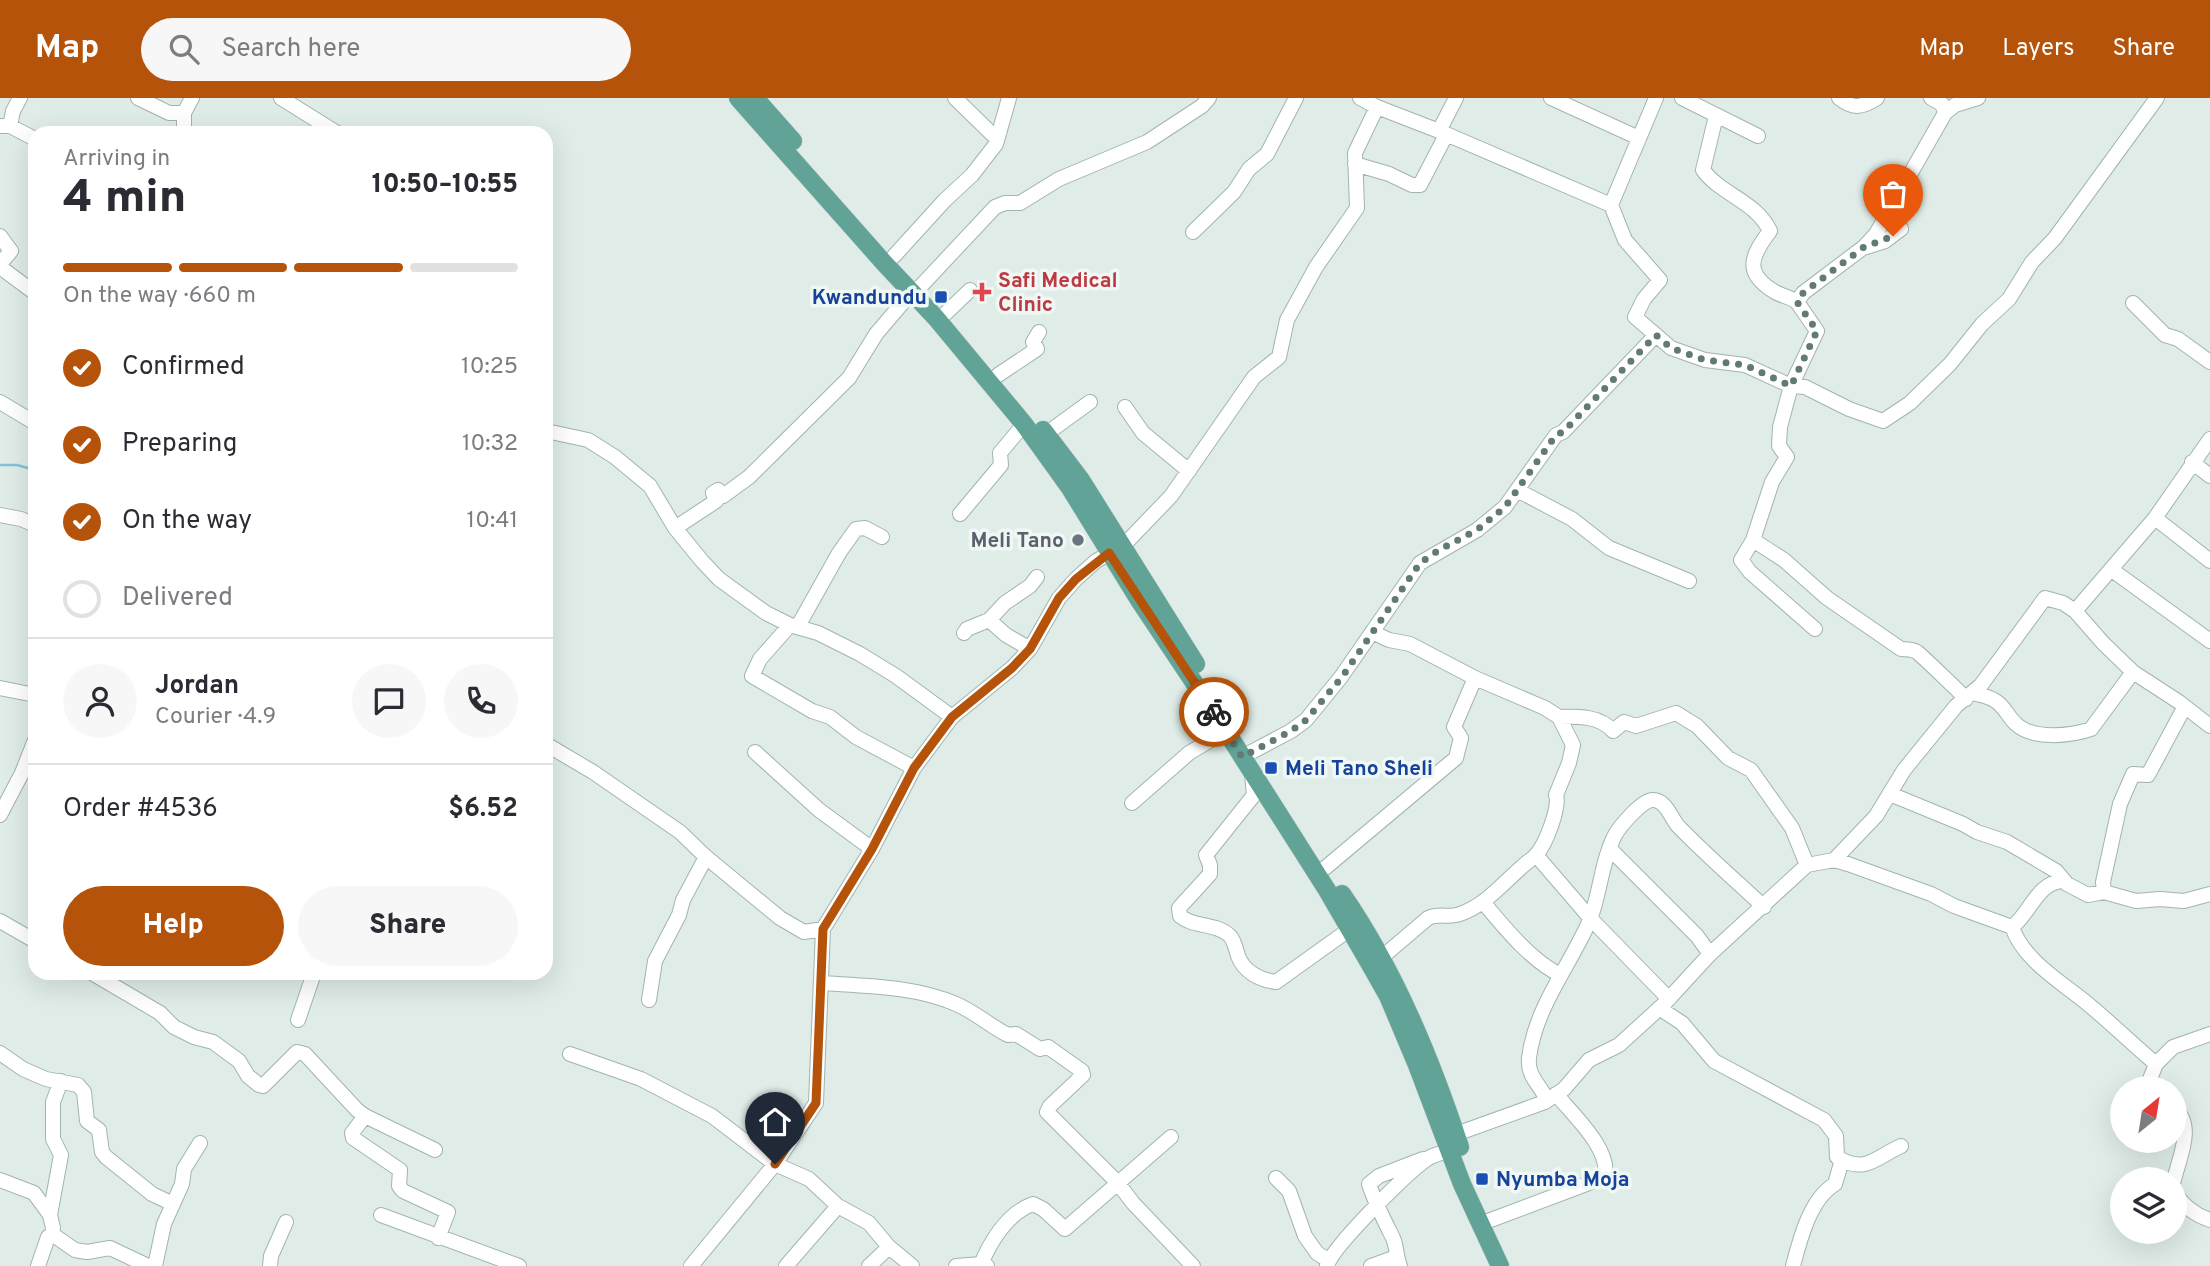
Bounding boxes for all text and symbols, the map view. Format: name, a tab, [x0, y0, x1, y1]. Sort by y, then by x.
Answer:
search box	[141, 18, 631, 81]
text: Map	[35, 28, 99, 70]
icon: search	[165, 30, 203, 68]
text: Search here	[221, 33, 360, 66]
text: Map	[1919, 34, 1964, 64]
text: Layers	[2002, 34, 2074, 64]
text: Share	[2112, 34, 2175, 64]
text: Arriving in	[63, 145, 170, 174]
pin	[1863, 164, 1923, 236]
text: 10:50–10:55	[372, 169, 518, 202]
text: 4 min	[63, 170, 187, 229]
icon: bag	[1874, 175, 1912, 213]
place label: Safi Medical Clinic	[998, 268, 1118, 319]
text: On the way · 660 m	[63, 282, 256, 311]
marker: Safi Medical Clinic	[972, 282, 992, 302]
place label: Kwandundu	[812, 285, 927, 312]
marker: Kwandundu	[933, 289, 949, 305]
icon: check	[63, 349, 101, 387]
text: Confirmed	[122, 351, 245, 384]
text: 10:25	[461, 353, 518, 382]
icon: check	[63, 426, 101, 464]
text: Preparing	[122, 428, 237, 461]
text: 10:32	[462, 430, 518, 459]
icon: check	[63, 503, 101, 541]
text: On the way	[122, 505, 252, 538]
text: 10:41	[467, 507, 518, 536]
place label: Meli Tano	[970, 528, 1064, 555]
marker: Meli Tano	[1070, 532, 1086, 548]
text: Delivered	[122, 582, 233, 615]
button: person	[63, 664, 137, 738]
button: chat	[352, 664, 426, 738]
button: phone	[444, 664, 518, 738]
text: Jordan	[155, 670, 239, 703]
courier	[1179, 677, 1249, 747]
icon: bike	[1195, 693, 1233, 731]
text: Courier · 4.9	[155, 703, 276, 732]
place label: Meli Tano Sheli	[1285, 756, 1433, 783]
marker: Meli Tano Sheli	[1263, 760, 1279, 776]
text: Order #4536	[63, 793, 218, 826]
text: $6.52	[448, 793, 518, 826]
button: Help	[63, 886, 284, 966]
button: Share	[298, 886, 518, 966]
north arrow	[2110, 1076, 2188, 1153]
map controls	[2110, 1076, 2187, 1244]
pin	[745, 1092, 805, 1164]
icon: home	[756, 1103, 794, 1141]
place label: Nyumba Moja	[1496, 1167, 1630, 1194]
button: layers	[2110, 1167, 2187, 1244]
marker: Nyumba Moja	[1474, 1171, 1490, 1187]

